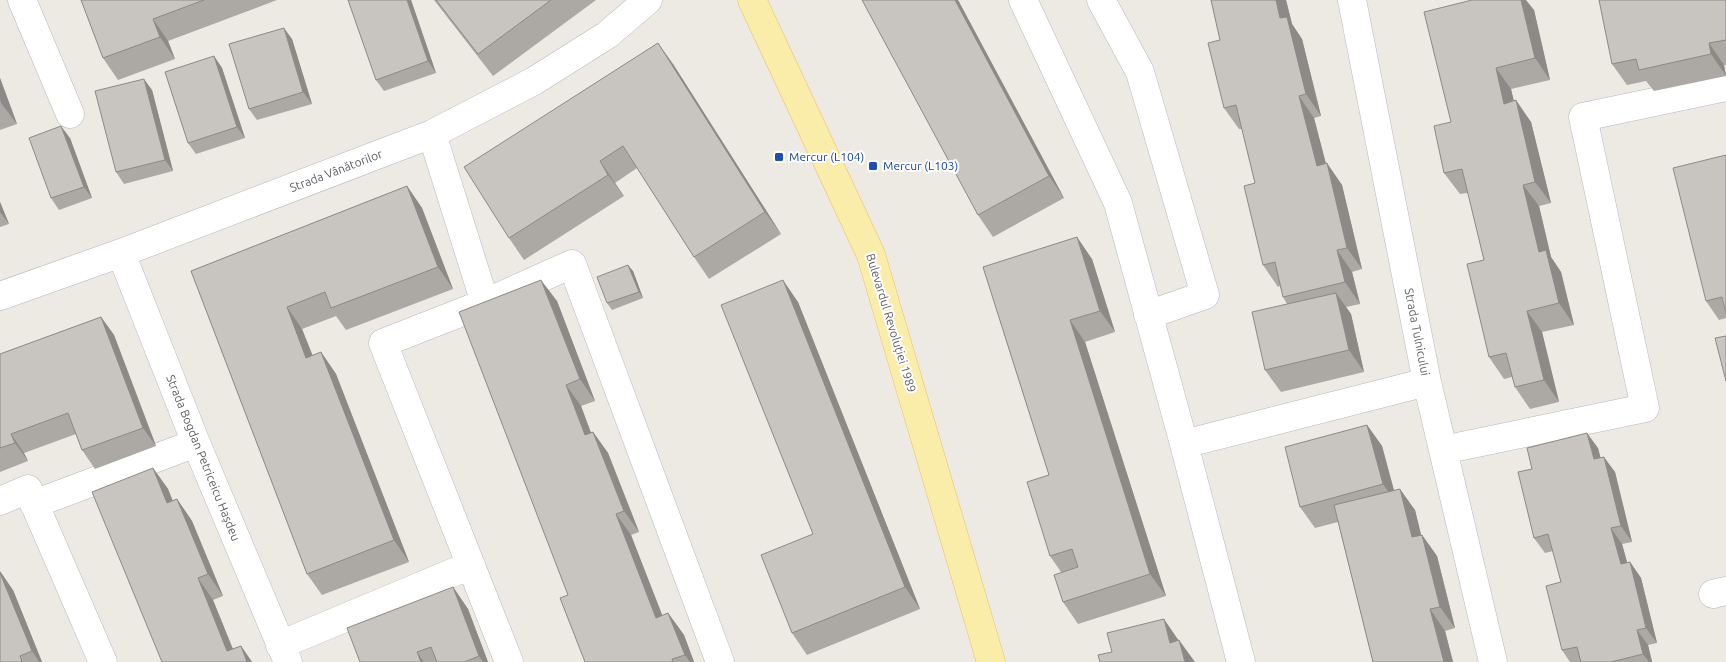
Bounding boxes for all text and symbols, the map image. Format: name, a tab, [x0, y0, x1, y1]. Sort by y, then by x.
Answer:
street label: Strada Vânătorilor	[288, 147, 384, 194]
place label: Mercur (L104)	[789, 150, 864, 164]
marker: Mercur (L104)	[773, 151, 785, 163]
place label: Mercur (L103)	[883, 159, 958, 173]
marker: Mercur (L103)	[867, 160, 879, 172]
street label: Bulevardul Revoluției 1989	[864, 252, 919, 394]
street label: Strada Tulnicului	[1403, 287, 1432, 377]
street label: Strada Bogdan Petriceicu Hașdeu	[164, 373, 243, 543]

